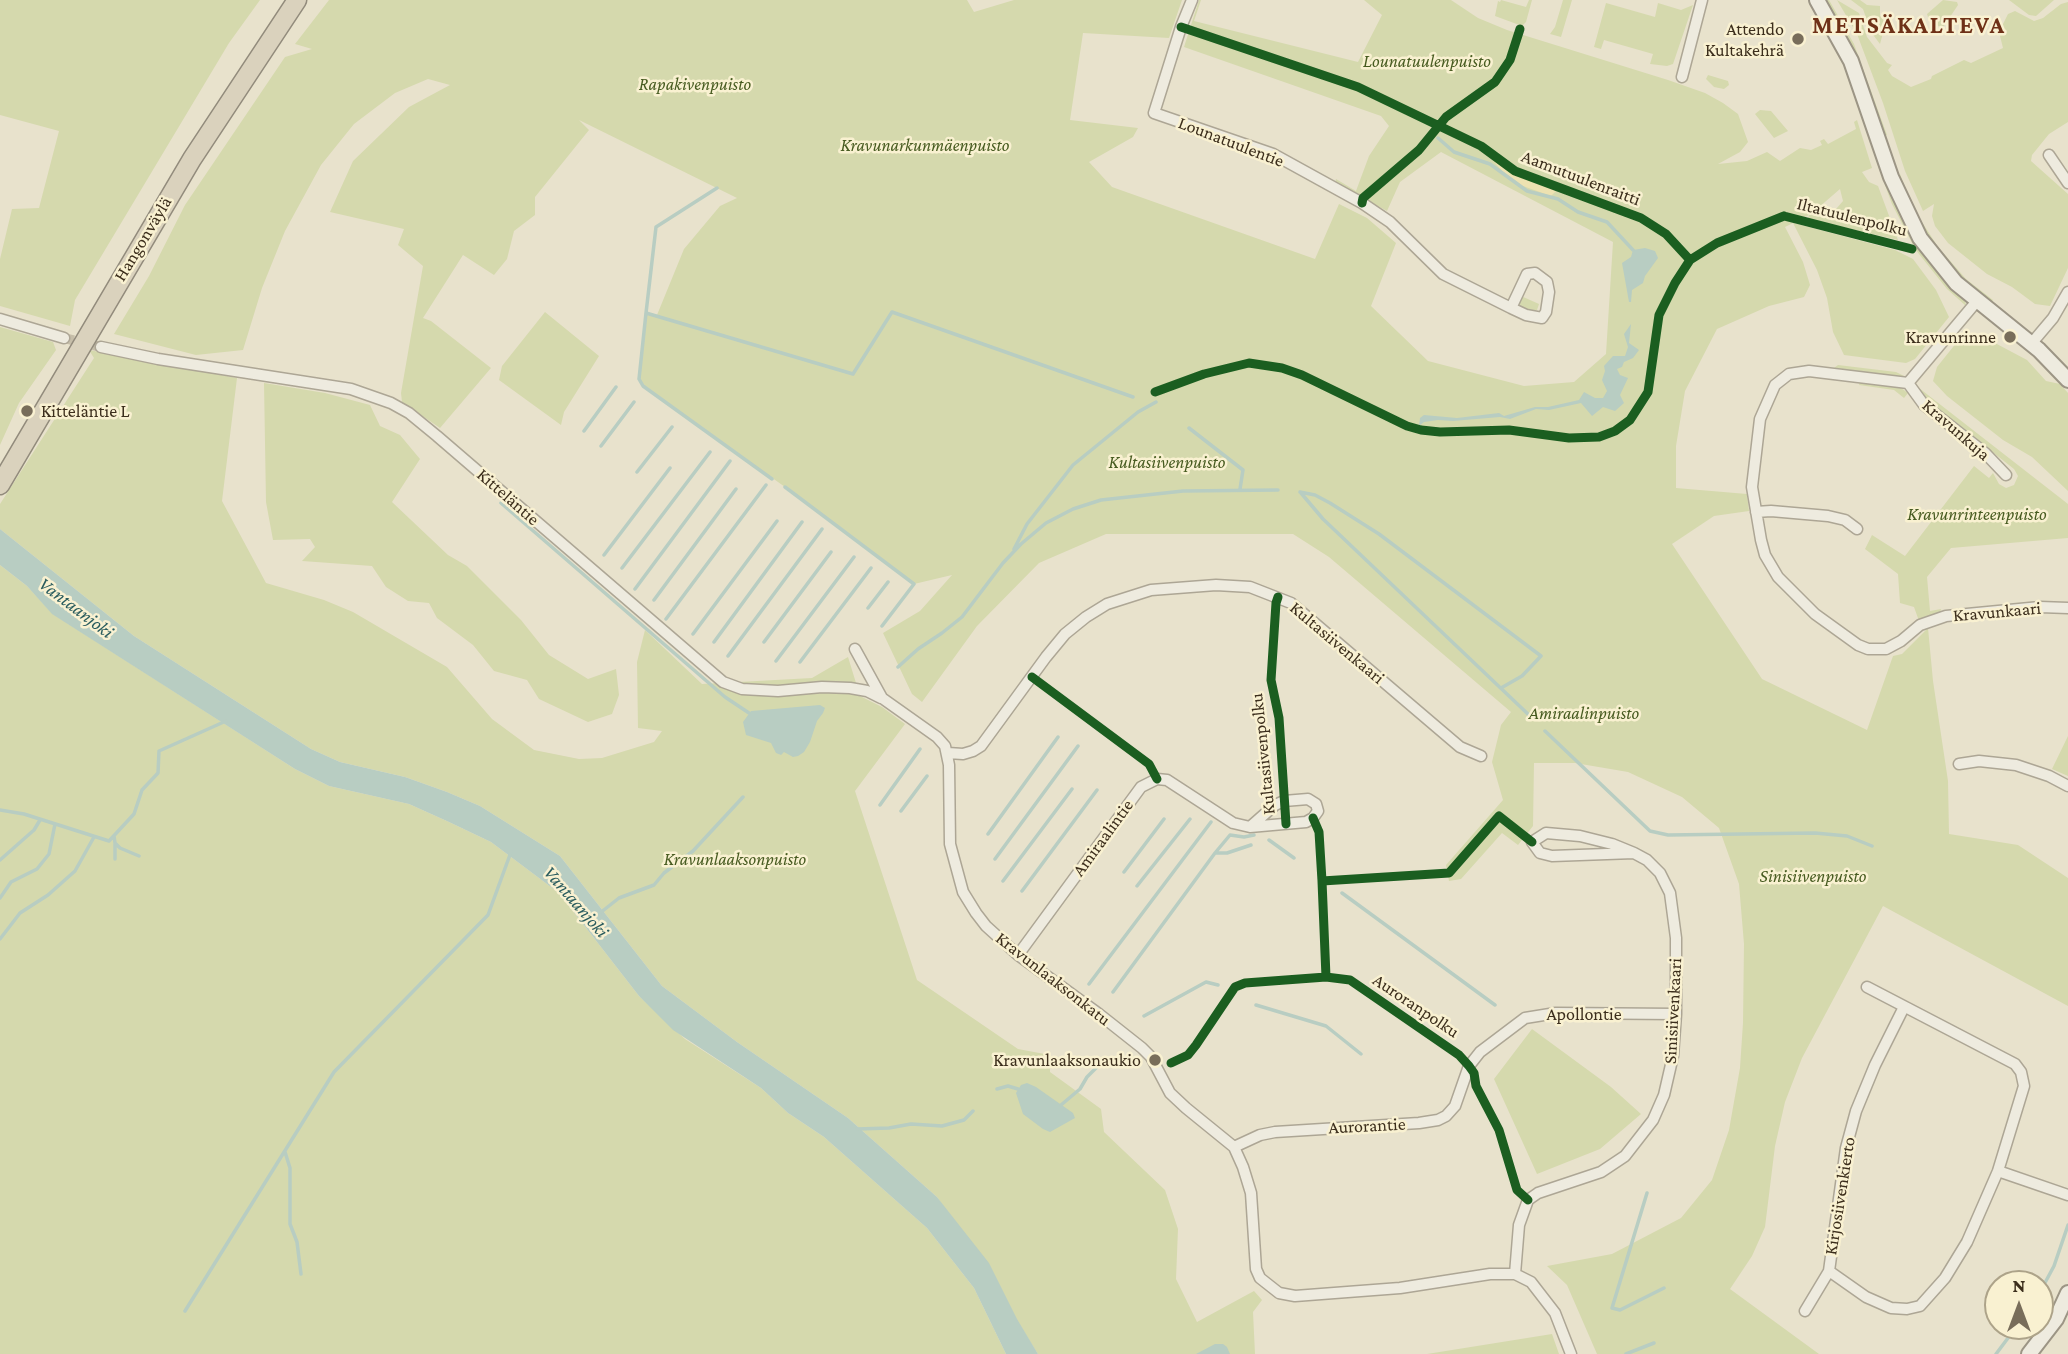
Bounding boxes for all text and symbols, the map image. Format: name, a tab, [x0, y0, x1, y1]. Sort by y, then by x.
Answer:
district label: METSÄKALTEVA	[1813, 12, 2005, 40]
place label: Attendo Kultakehrä	[1705, 18, 1784, 60]
marker: Attendo Kultakehrä	[1790, 31, 1806, 47]
park label: Lounatuulenpuisto	[1363, 50, 1491, 72]
park label: Rapakivenpuisto	[639, 73, 751, 95]
street label: Lounatuulentie	[1175, 112, 1287, 172]
park label: Kravunarkunmäenpuisto	[840, 134, 1010, 156]
street label: Aamutuulenraitti	[1518, 145, 1644, 211]
street label: Hangonväylä	[109, 193, 177, 285]
street label: Iltatuulenpolku	[1795, 193, 1909, 241]
place label: Kravunrinne	[1905, 326, 1996, 348]
marker: Kravunrinne	[2002, 329, 2018, 345]
street label: Kravunkuja	[1918, 395, 1994, 465]
place label: Kitteläntie L	[41, 400, 129, 422]
marker: Kitteläntie L	[19, 403, 35, 419]
park label: Kultasiivenpuisto	[1109, 451, 1225, 473]
street label: Kitteläntie	[472, 464, 544, 530]
park label: Kravunrinteenpuisto	[1907, 503, 2047, 525]
water label: Vantaanjoki	[34, 572, 118, 644]
street label: Kultasiivenkaari	[1285, 597, 1389, 689]
street label: Kravunkaari	[1952, 597, 2042, 627]
street label: Kultasiivenpolku	[1246, 692, 1280, 816]
park label: Amiraalinpuisto	[1529, 702, 1639, 724]
street label: Amiraalintie	[1068, 795, 1138, 881]
park label: Kravunlaaksonpuisto	[664, 848, 806, 870]
water label: Vantaanjoki	[539, 861, 613, 943]
park label: Sinisiivenpuisto	[1760, 865, 1866, 887]
street label: Kravunlaaksonkatu	[991, 927, 1115, 1031]
street label: Sinisiivenkaari	[1659, 958, 1687, 1064]
street label: Auroranpolku	[1369, 969, 1463, 1043]
street label: Apollontie	[1546, 1003, 1622, 1025]
place label: Kravunlaaksonaukio	[993, 1049, 1141, 1071]
marker: Kravunlaaksonaukio	[1147, 1052, 1163, 1068]
street label: Aurorantie	[1328, 1113, 1406, 1139]
street label: Kirjosiivenkierto	[1820, 1135, 1860, 1257]
north arrow	[1984, 1270, 2054, 1340]
text: N	[2013, 1275, 2025, 1296]

